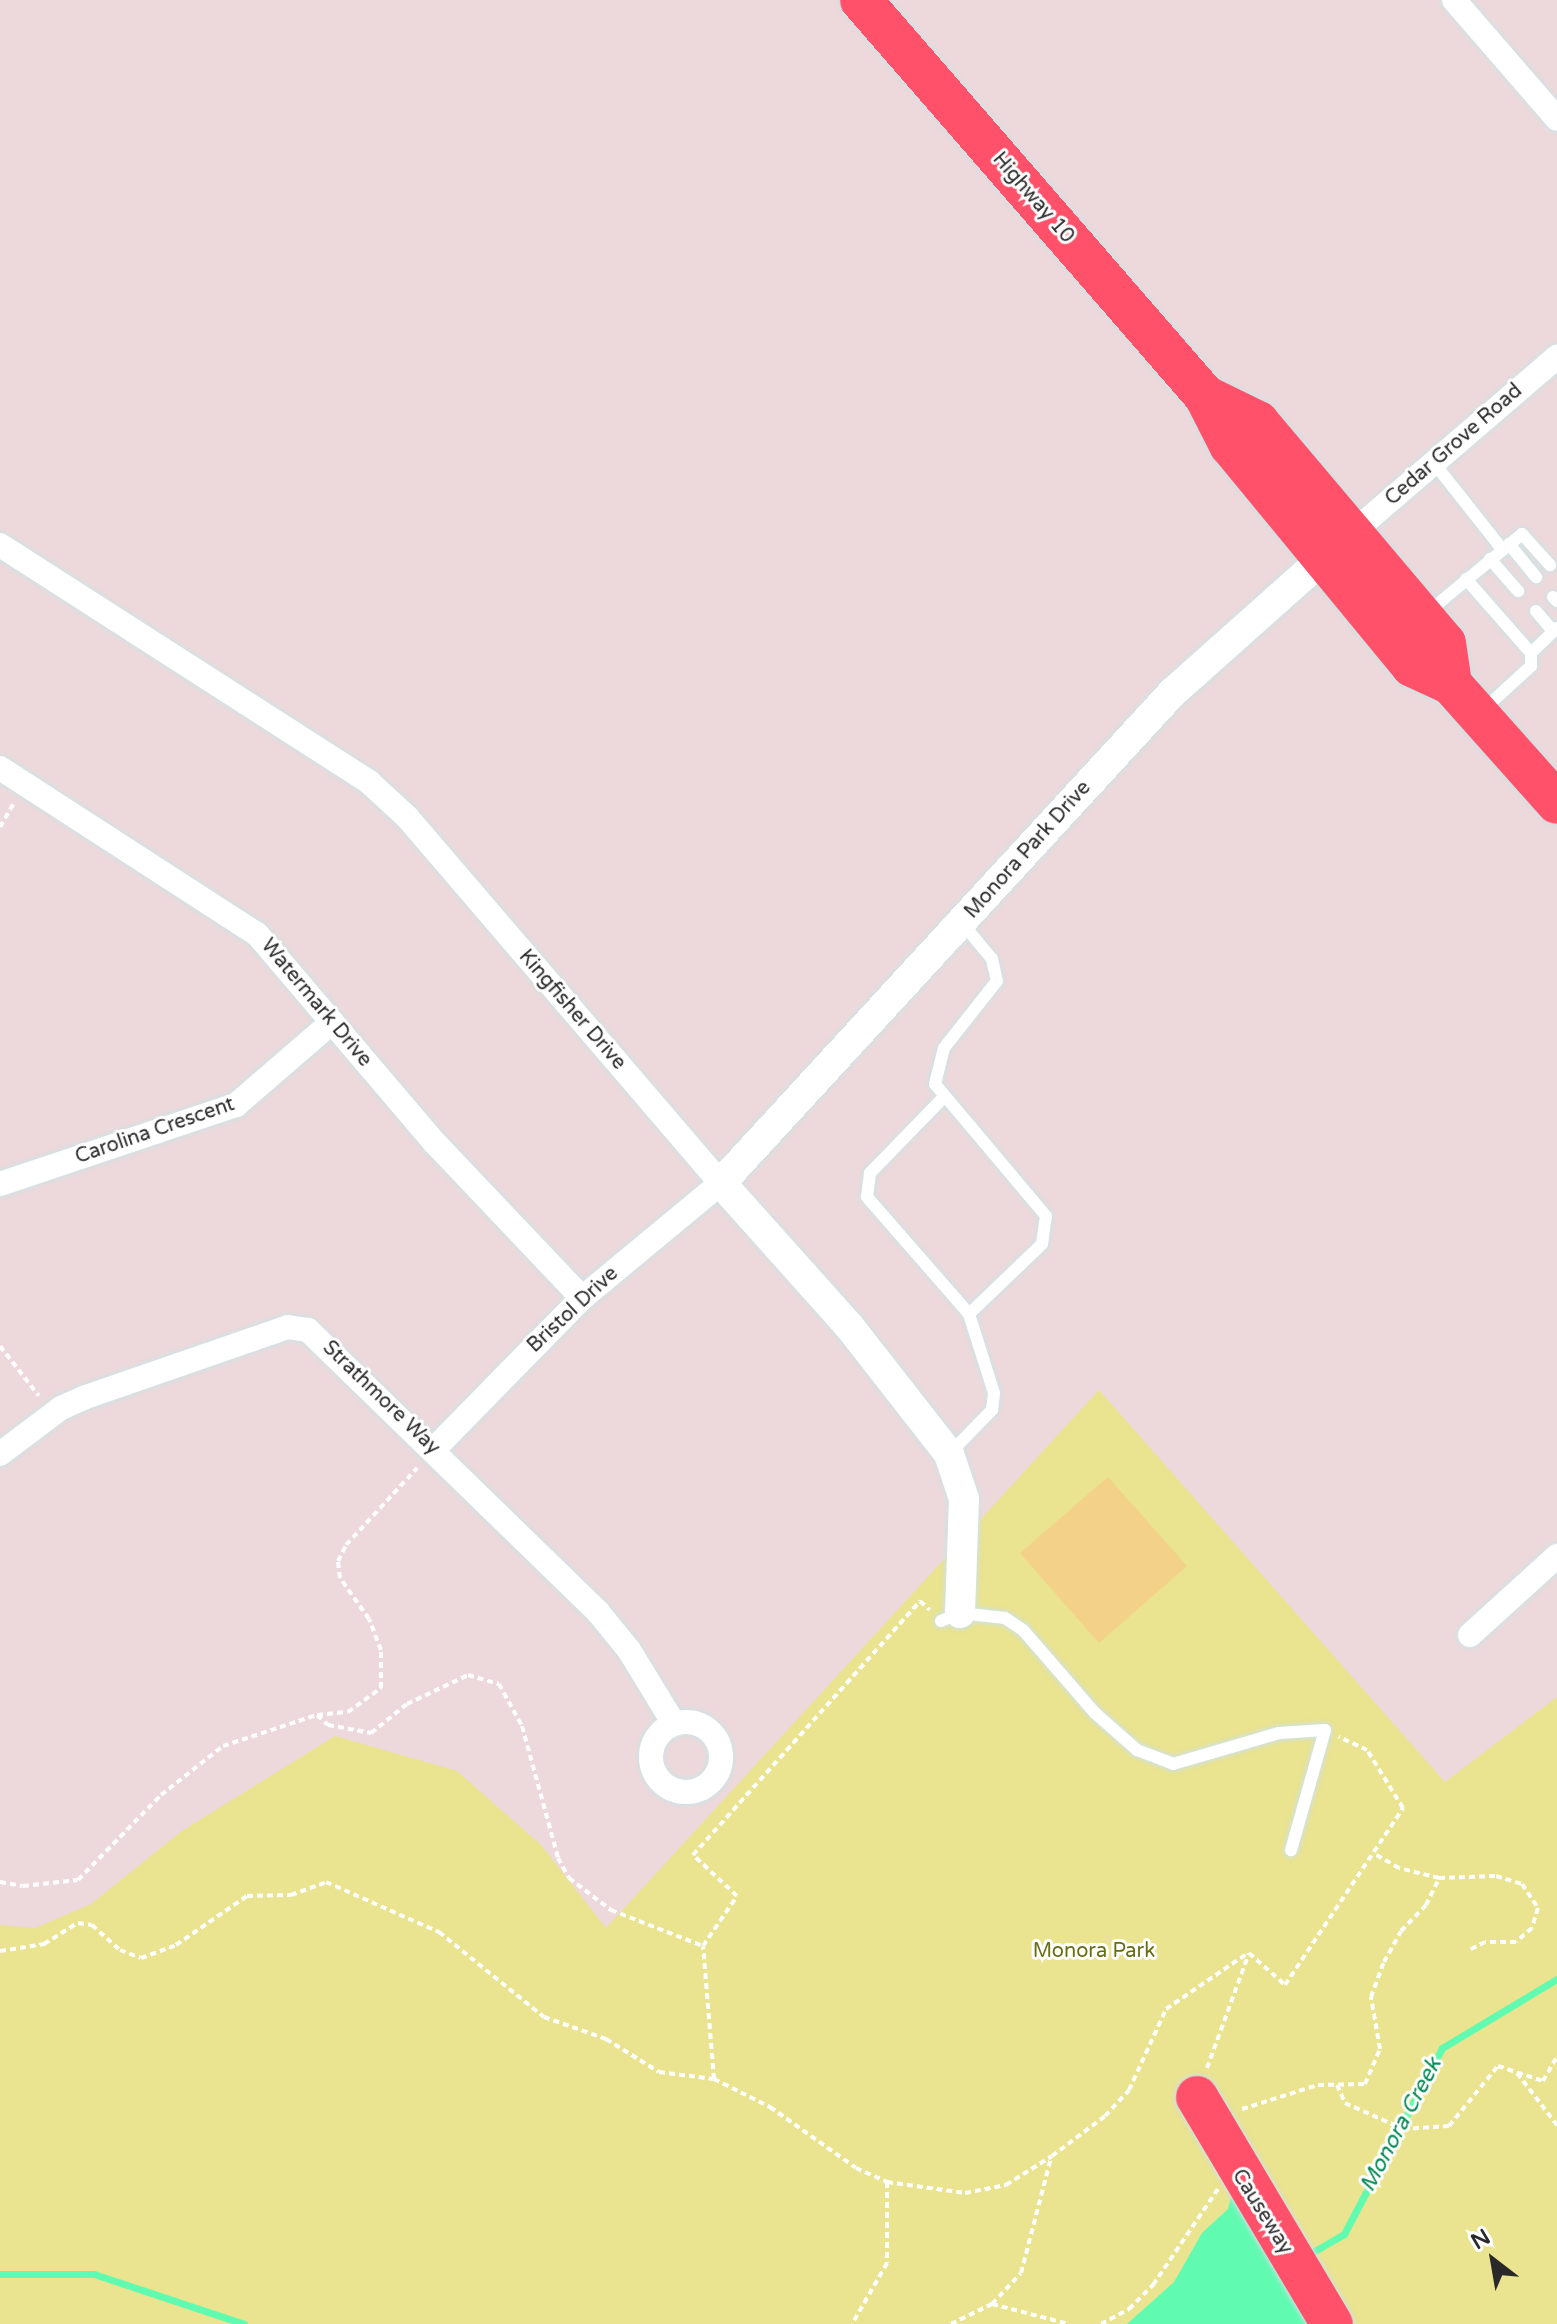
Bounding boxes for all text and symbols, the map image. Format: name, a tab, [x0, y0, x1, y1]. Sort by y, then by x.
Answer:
street label: Highway 10	[987, 148, 1079, 248]
street label: Cedar Grove Road	[1381, 379, 1527, 511]
street label: Monora Park Drive	[960, 776, 1096, 924]
street label: Watermark Drive	[256, 934, 376, 1072]
street label: Kingfisher Drive	[513, 945, 631, 1075]
street label: Carolina Crescent	[72, 1093, 238, 1169]
street label: Bristol Drive	[523, 1262, 623, 1358]
street label: Strathmore Way	[317, 1336, 445, 1460]
park label: Monora Park	[1033, 1939, 1155, 1963]
water label: Monora Creek	[1355, 2054, 1447, 2196]
street label: Causeway	[1226, 2165, 1298, 2259]
north arrow	[1453, 2220, 1533, 2300]
text: N	[1466, 2224, 1495, 2255]

